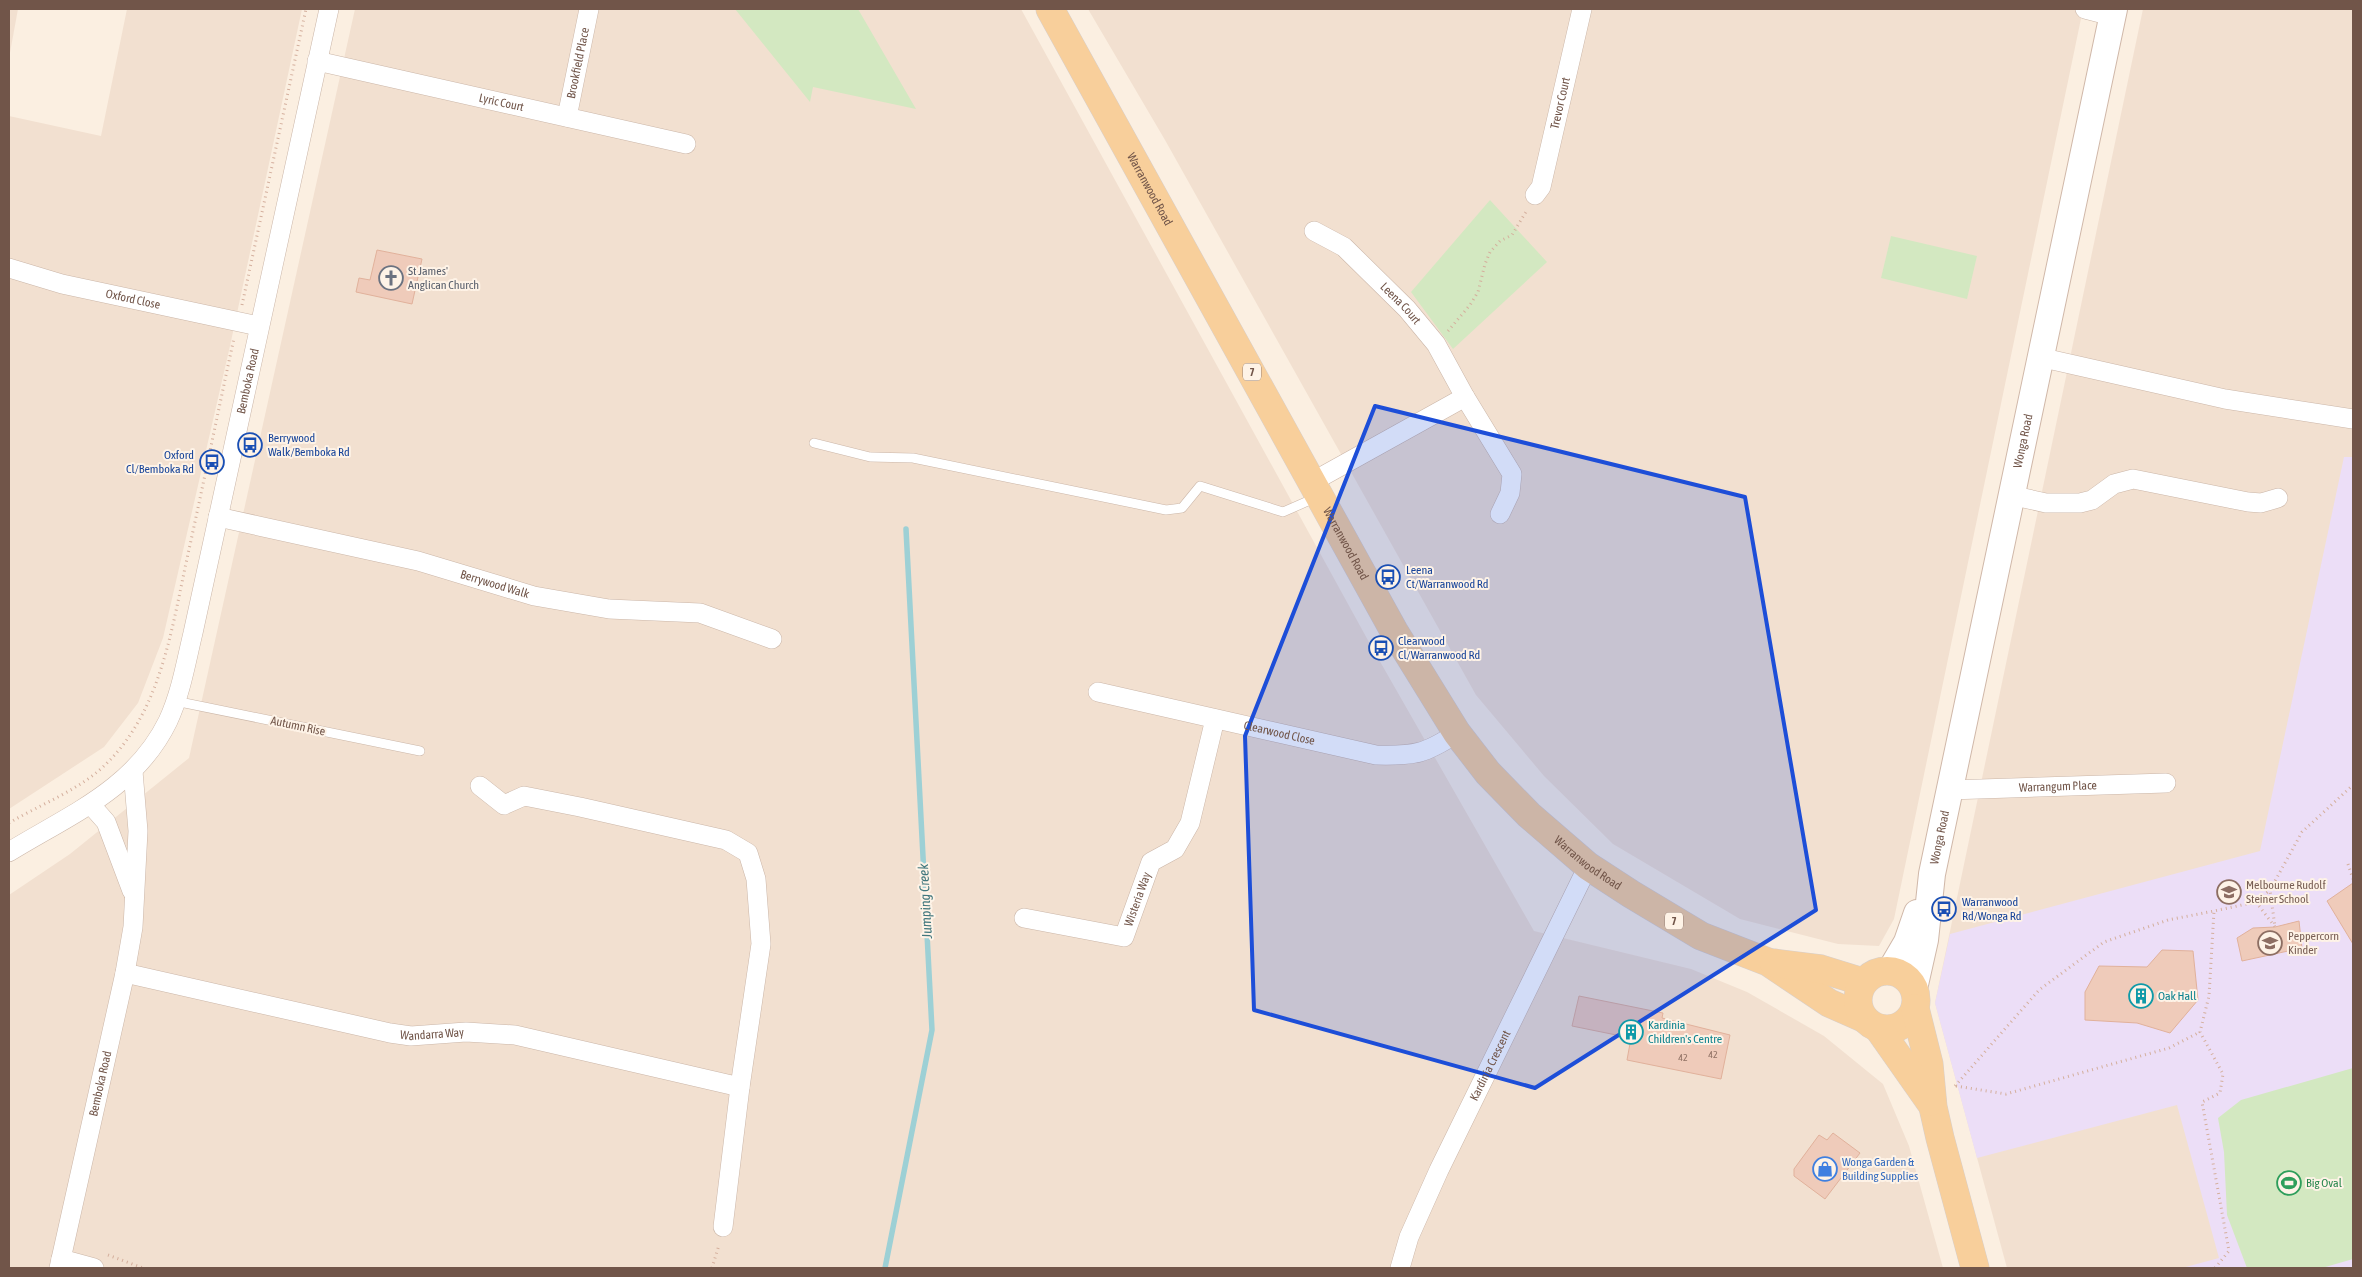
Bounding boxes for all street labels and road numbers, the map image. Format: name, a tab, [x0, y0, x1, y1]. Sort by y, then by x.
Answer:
street label: Brookfield Place	[564, 26, 592, 100]
street label: Trevor Court	[1548, 75, 1573, 131]
street label: Lyric Court	[478, 91, 526, 114]
street label: Warranwood Road	[1124, 151, 1175, 228]
street label: Leena Court	[1377, 280, 1424, 328]
street label: Oxford Close	[104, 287, 162, 312]
street label: Bemboka Road	[234, 347, 262, 415]
road number: 7	[1243, 364, 1261, 381]
street label: Wonga Road	[2011, 413, 2036, 469]
street label: Warranwood Road	[1320, 505, 1371, 582]
street label: Berrywood Walk	[459, 567, 532, 601]
street label: Autumn Rise	[269, 713, 327, 739]
street label: Clearwood Close	[1242, 718, 1316, 748]
street label: Warrangum Place	[2019, 778, 2097, 795]
street label: Wonga Road	[1927, 809, 1952, 866]
street label: Warranwood Road	[1551, 833, 1624, 893]
street label: Wisteria Way	[1121, 870, 1154, 928]
road number: 7	[1665, 912, 1683, 929]
street label: Wandarra Way	[399, 1025, 465, 1043]
street label: Kardinia Crescent	[1467, 1027, 1514, 1103]
street label: Bemboka Road	[86, 1050, 114, 1118]

